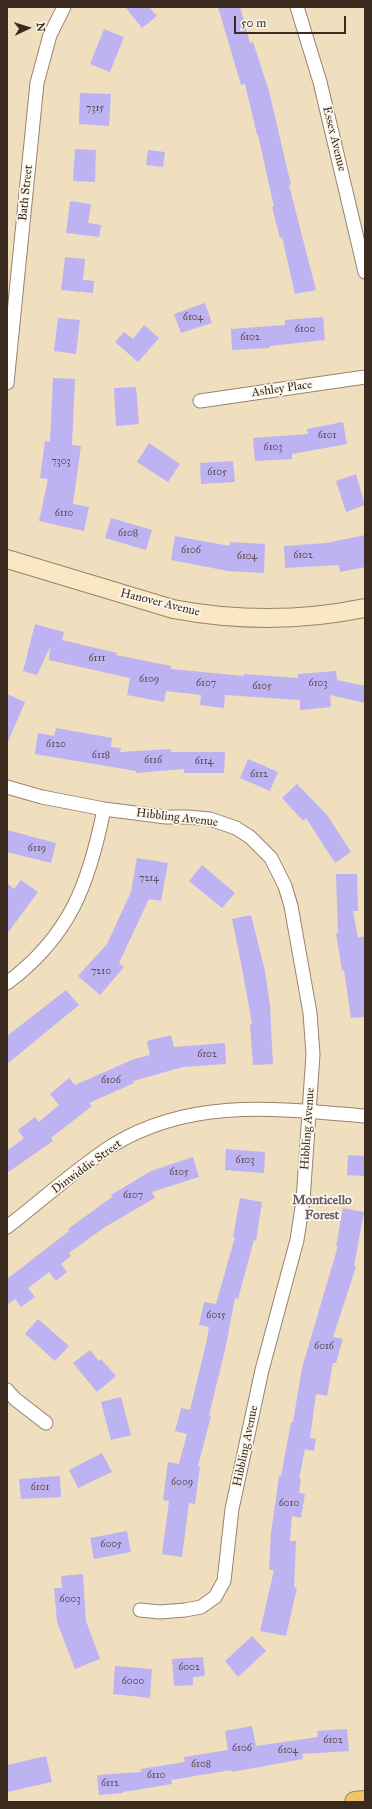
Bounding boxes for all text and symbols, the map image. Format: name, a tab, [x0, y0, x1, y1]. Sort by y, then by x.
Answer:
north arrow	[8, 8, 48, 48]
scale bar	[236, 8, 348, 34]
text: 50 m	[241, 16, 266, 30]
text: N	[34, 22, 47, 32]
house number: 7315	[86, 103, 104, 115]
street label: Essex Avenue	[319, 105, 349, 173]
street label: Bath Street	[16, 164, 36, 222]
house number: 6104	[183, 312, 203, 324]
house number: 6100	[295, 324, 315, 336]
house number: 6102	[240, 332, 260, 344]
street label: Ashley Place	[251, 378, 313, 400]
house number: 6101	[318, 430, 336, 442]
house number: 6103	[264, 442, 282, 454]
house number: 7303	[51, 456, 71, 468]
house number: 6105	[207, 467, 227, 479]
house number: 6110	[55, 508, 73, 520]
house number: 6108	[118, 528, 138, 540]
house number: 6106	[181, 545, 201, 557]
house number: 6102	[293, 550, 313, 562]
house number: 6104	[237, 551, 257, 563]
street label: Hanover Avenue	[119, 586, 201, 620]
house number: 6111	[89, 653, 105, 665]
house number: 6109	[139, 674, 159, 686]
house number: 6107	[196, 678, 216, 690]
house number: 6103	[309, 678, 327, 690]
house number: 6105	[252, 681, 272, 693]
house number: 6120	[46, 739, 66, 751]
house number: 6118	[92, 750, 110, 762]
house number: 6116	[144, 755, 162, 767]
house number: 6114	[195, 756, 213, 768]
house number: 6112	[250, 769, 268, 781]
street label: Hibbling Avenue	[135, 806, 219, 830]
house number: 6119	[28, 843, 46, 855]
house number: 7214	[139, 873, 159, 885]
house number: 7210	[91, 966, 111, 978]
house number: 6102	[197, 1049, 217, 1061]
house number: 6106	[101, 1075, 121, 1087]
street label: Hibbling Avenue	[298, 1087, 318, 1171]
street label: Dinwiddie Street	[49, 1137, 125, 1197]
house number: 6103	[236, 1155, 254, 1167]
house number: 6105	[169, 1167, 189, 1179]
house number: 6107	[123, 1190, 143, 1202]
district label: Monticello Forest	[292, 1193, 352, 1224]
house number: 6015	[206, 1310, 226, 1322]
house number: 6016	[314, 1341, 334, 1353]
street label: Hibbling Avenue	[230, 1404, 262, 1488]
house number: 6009	[171, 1477, 193, 1489]
house number: 6101	[31, 1482, 49, 1494]
house number: 6010	[279, 1498, 299, 1510]
house number: 6005	[100, 1539, 122, 1551]
house number: 6003	[60, 1594, 80, 1606]
house number: 6002	[178, 1662, 200, 1674]
house number: 6000	[122, 1676, 144, 1688]
house number: 6102	[323, 1735, 343, 1747]
house number: 6106	[232, 1743, 252, 1755]
house number: 6104	[278, 1745, 298, 1757]
house number: 6108	[191, 1759, 211, 1771]
house number: 6110	[147, 1770, 165, 1782]
house number: 6112	[101, 1778, 119, 1790]

